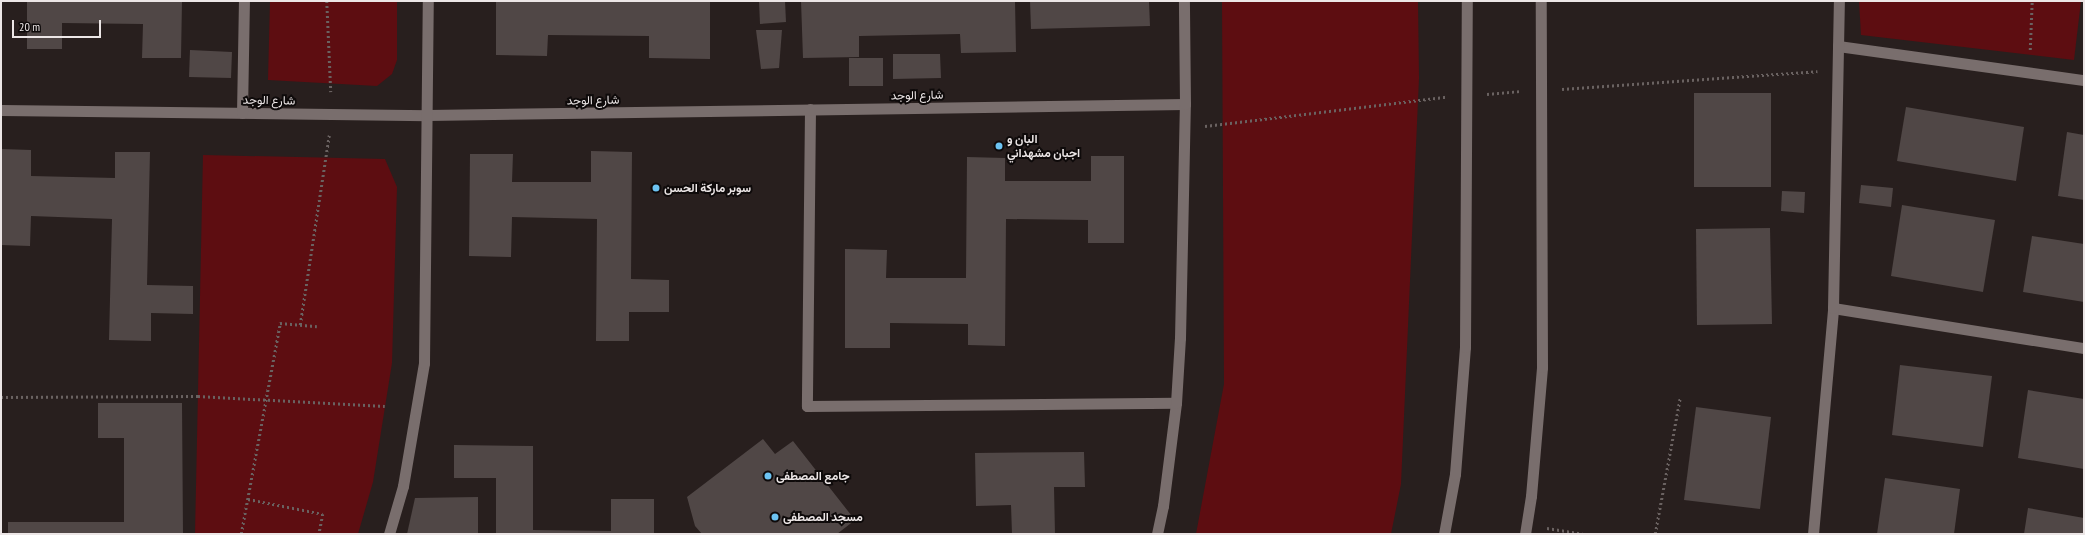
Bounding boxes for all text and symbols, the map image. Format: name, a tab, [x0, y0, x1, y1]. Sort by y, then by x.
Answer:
scale bar	[14, 12, 103, 38]
text: 20 m	[19, 19, 40, 34]
street label: شارع الوجد	[891, 87, 943, 103]
street label: شارع الوجد	[243, 92, 295, 108]
street label: شارع الوجد	[567, 92, 619, 108]
place label: البان و اجبان مشهداني	[1007, 132, 1080, 160]
marker: البان و اجبان مشهداني	[994, 141, 1004, 151]
place label: سوبر ماركة الحسن	[664, 181, 751, 195]
marker: سوبر ماركة الحسن	[651, 183, 661, 193]
place label: جامع المصطفى	[776, 469, 850, 483]
marker: جامع المصطفى	[763, 471, 773, 481]
place label: مسجد المصطفى	[783, 510, 863, 524]
marker: مسجد المصطفى	[770, 512, 780, 522]

